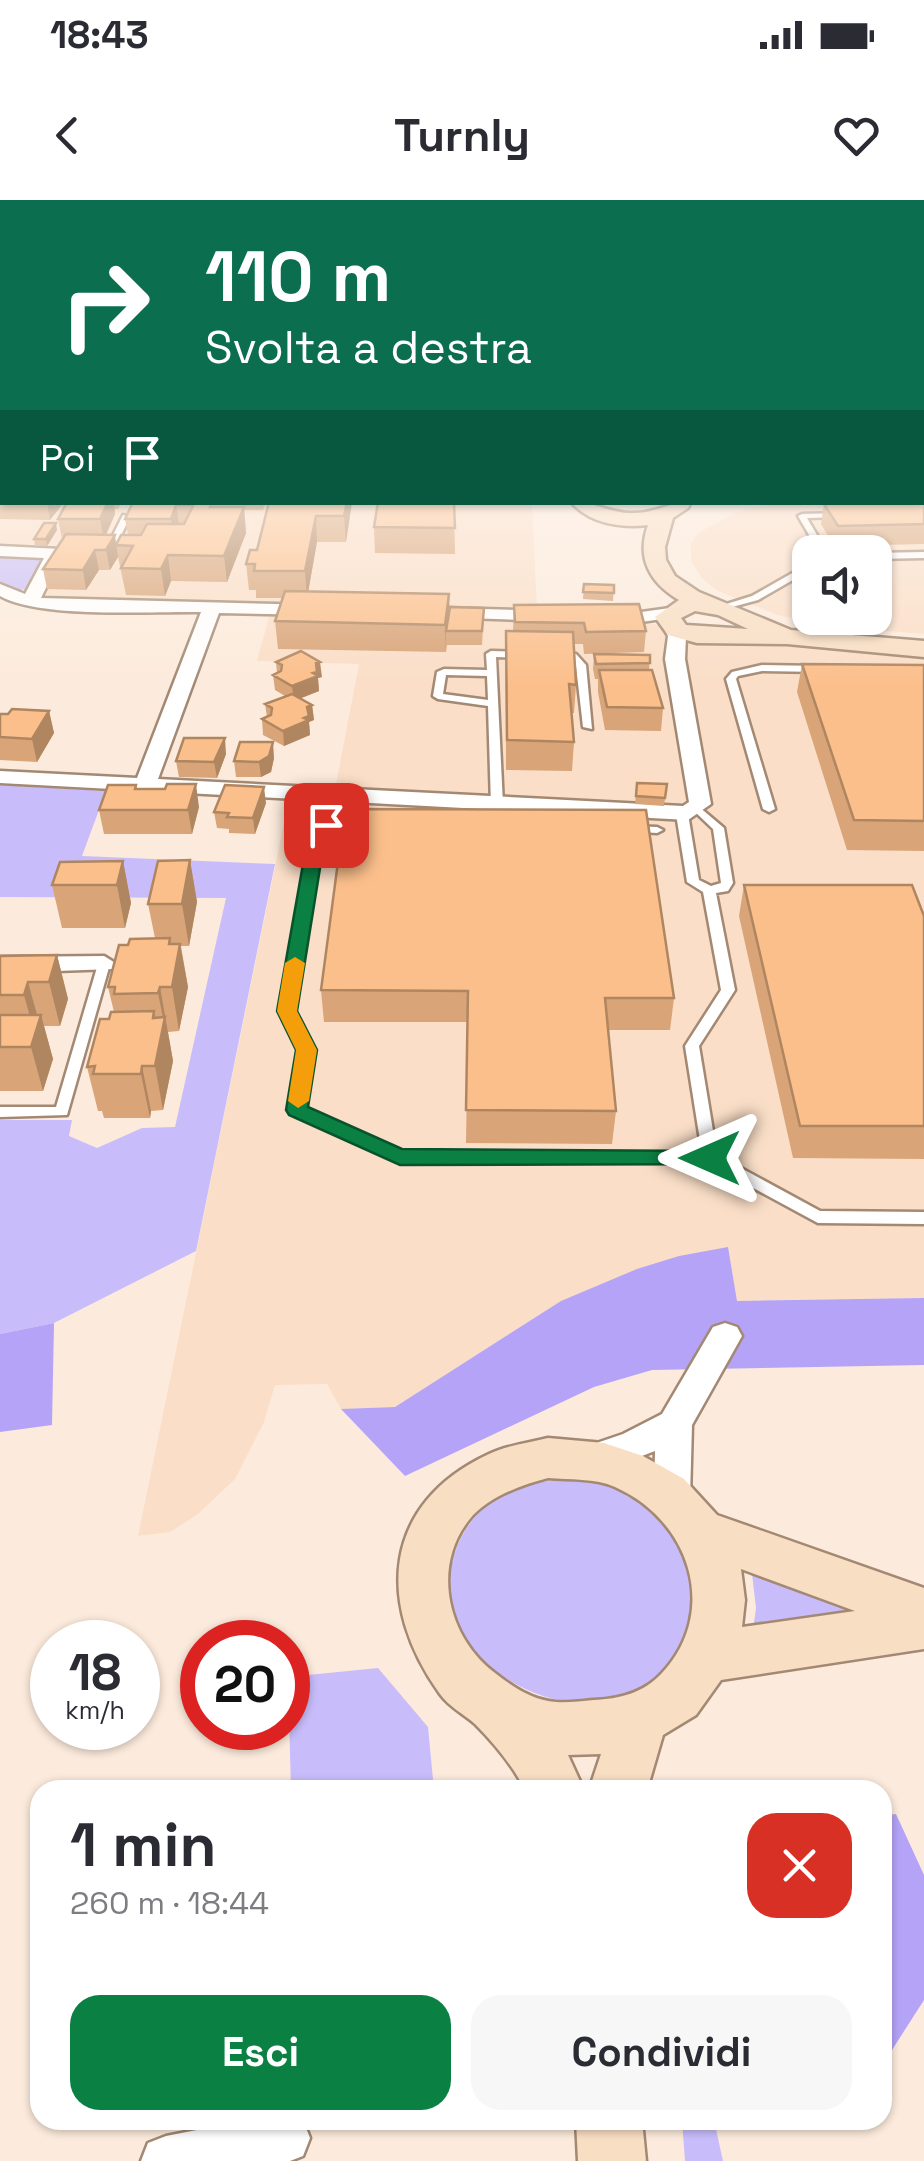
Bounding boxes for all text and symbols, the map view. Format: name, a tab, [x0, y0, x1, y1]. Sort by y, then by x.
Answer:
text: 18:43	[50, 11, 149, 59]
text: Turnly	[394, 107, 530, 164]
icon: back	[40, 108, 95, 163]
icon: heart	[829, 108, 884, 163]
text: 110 m	[205, 232, 391, 321]
icon: right	[40, 240, 170, 370]
text: Svolta a destra	[205, 319, 532, 376]
icon: arrive	[115, 430, 170, 485]
text: Poi	[40, 434, 95, 482]
map controls	[792, 535, 892, 635]
button: sound	[792, 535, 892, 635]
pin	[284, 783, 369, 868]
icon: arrive	[299, 798, 354, 853]
position arrow	[658, 1106, 762, 1210]
speed limit sign: 20	[180, 1620, 310, 1750]
text: 18	[69, 1641, 121, 1705]
text: km/h	[65, 1694, 125, 1726]
text: 1 min	[70, 1807, 217, 1884]
button: close	[747, 1813, 852, 1918]
text: 260 m · 18:44	[70, 1883, 269, 1923]
button: Esci	[70, 1995, 451, 2110]
button: Condividi	[471, 1995, 852, 2110]

